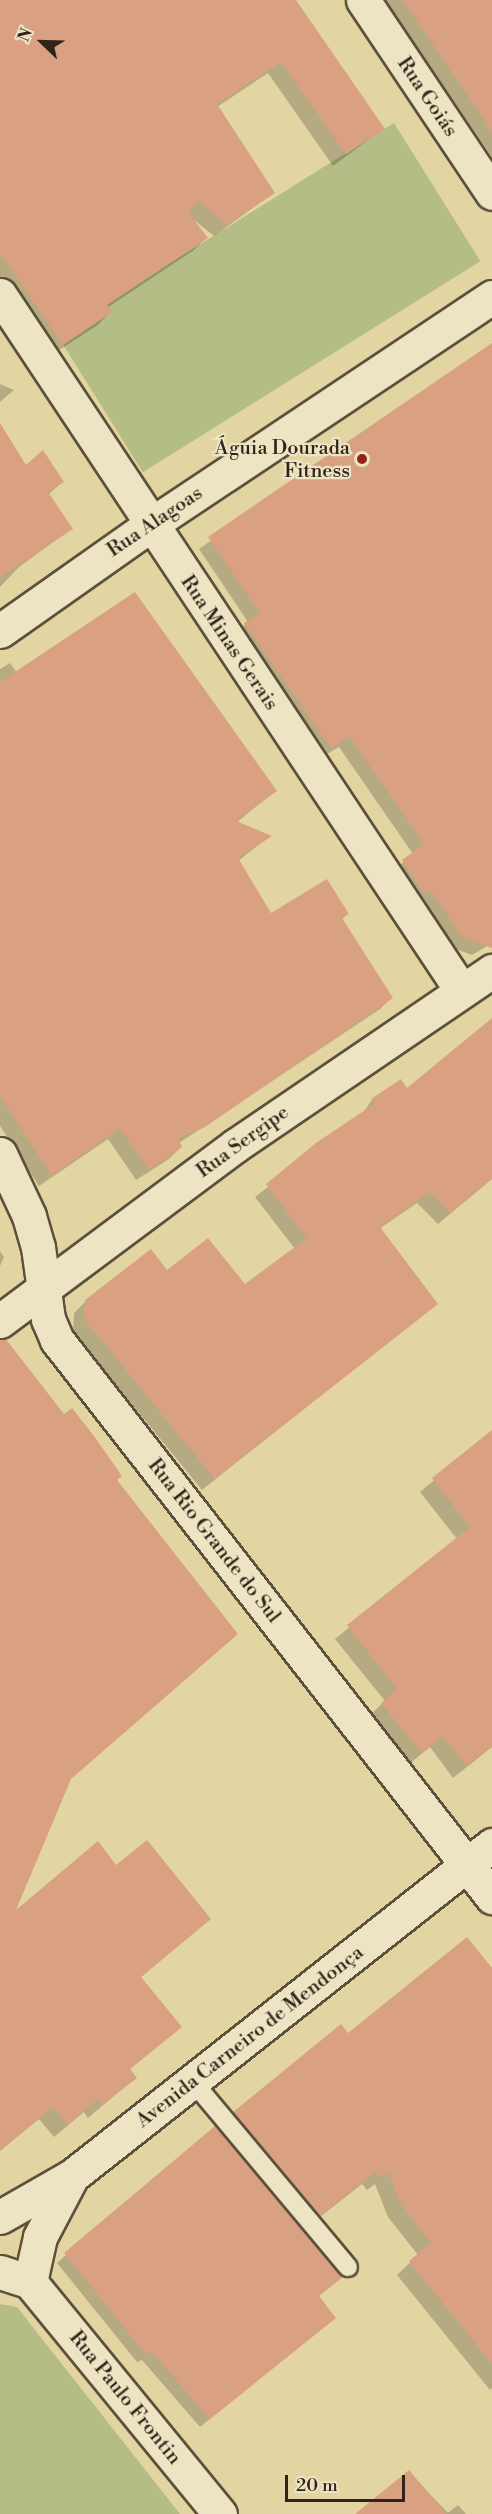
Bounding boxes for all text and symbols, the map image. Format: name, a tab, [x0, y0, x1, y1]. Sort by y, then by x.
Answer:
north arrow	[12, 12, 72, 72]
text: N	[14, 25, 37, 45]
street label: Rua Goiás	[392, 53, 462, 141]
place label: Águia Dourada Fitness	[215, 436, 350, 483]
marker: Águia Dourada Fitness	[355, 452, 369, 466]
street label: Rua Alagoas	[103, 481, 207, 563]
street label: Rua Minas Gerais	[175, 571, 283, 715]
street label: Rua Sergipe	[192, 1101, 294, 1183]
street label: Rua Rio Grande do Sul	[142, 1454, 286, 1628]
street label: Avenida Carneiro de Mendonça	[132, 1941, 368, 2133]
street label: Rua Paulo Frontin	[64, 2326, 186, 2470]
scale bar	[288, 2463, 408, 2501]
text: 20 m	[296, 2474, 338, 2497]

